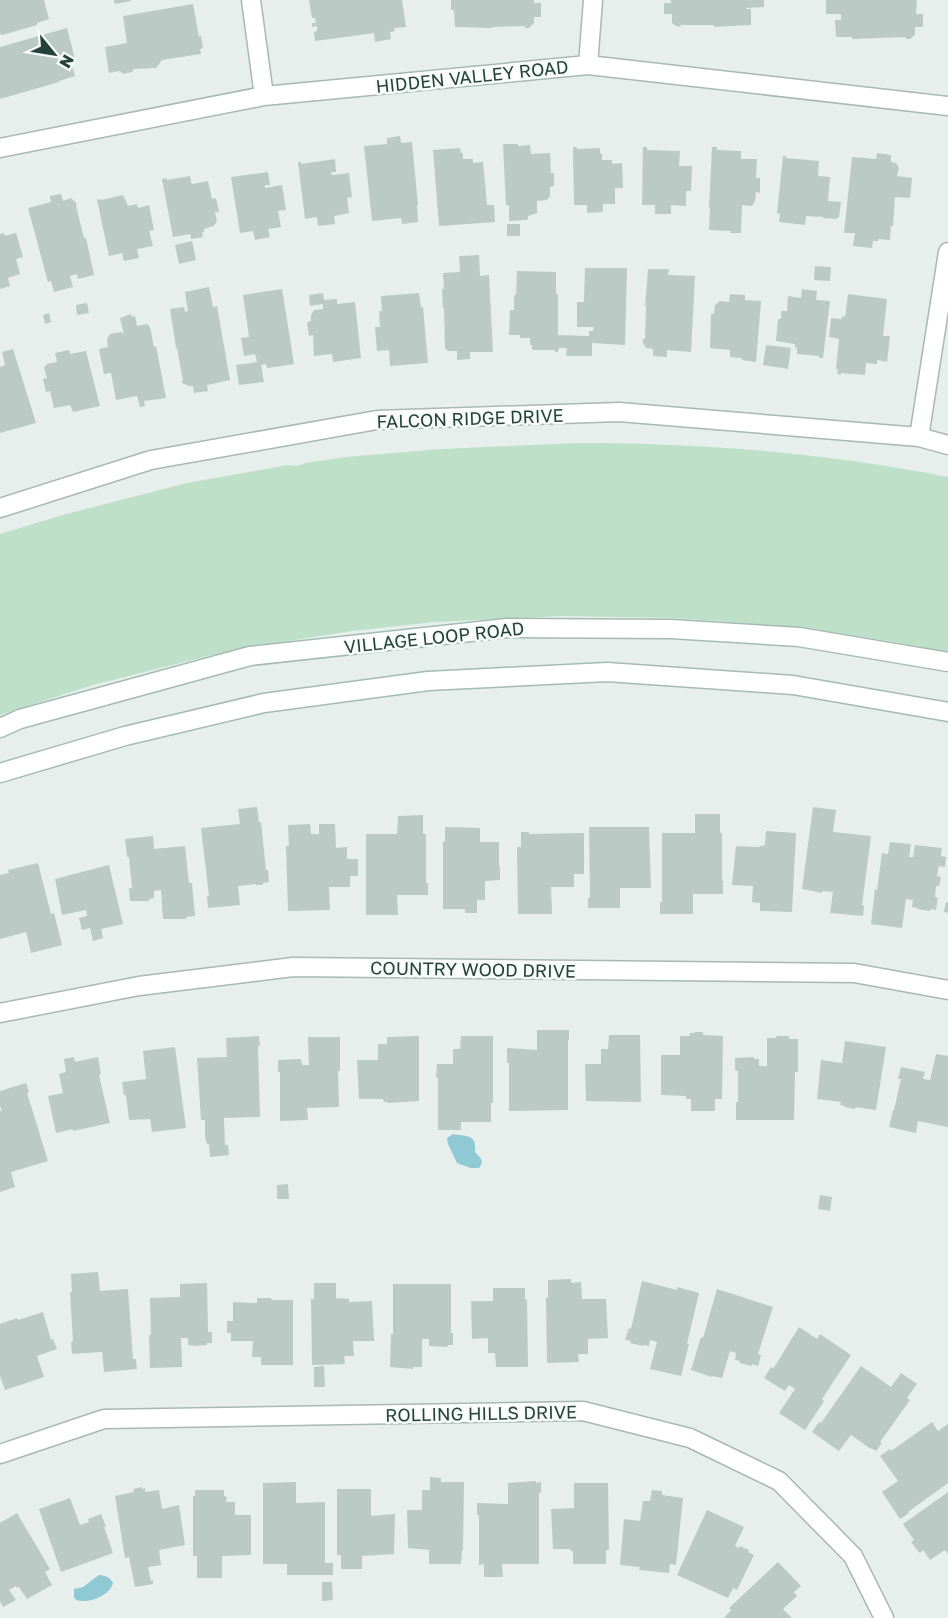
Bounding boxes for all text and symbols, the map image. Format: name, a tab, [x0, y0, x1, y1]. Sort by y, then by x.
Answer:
north arrow	[24, 24, 84, 84]
text: N	[55, 51, 79, 72]
street label: HIDDEN VALLEY ROAD	[374, 55, 570, 97]
street label: FALCON RIDGE DRIVE	[376, 404, 564, 432]
street label: VILLAGE LOOP ROAD	[343, 617, 525, 657]
street label: COUNTRY WOOD DRIVE	[370, 956, 576, 982]
street label: ROLLING HILLS DRIVE	[385, 1400, 577, 1426]

